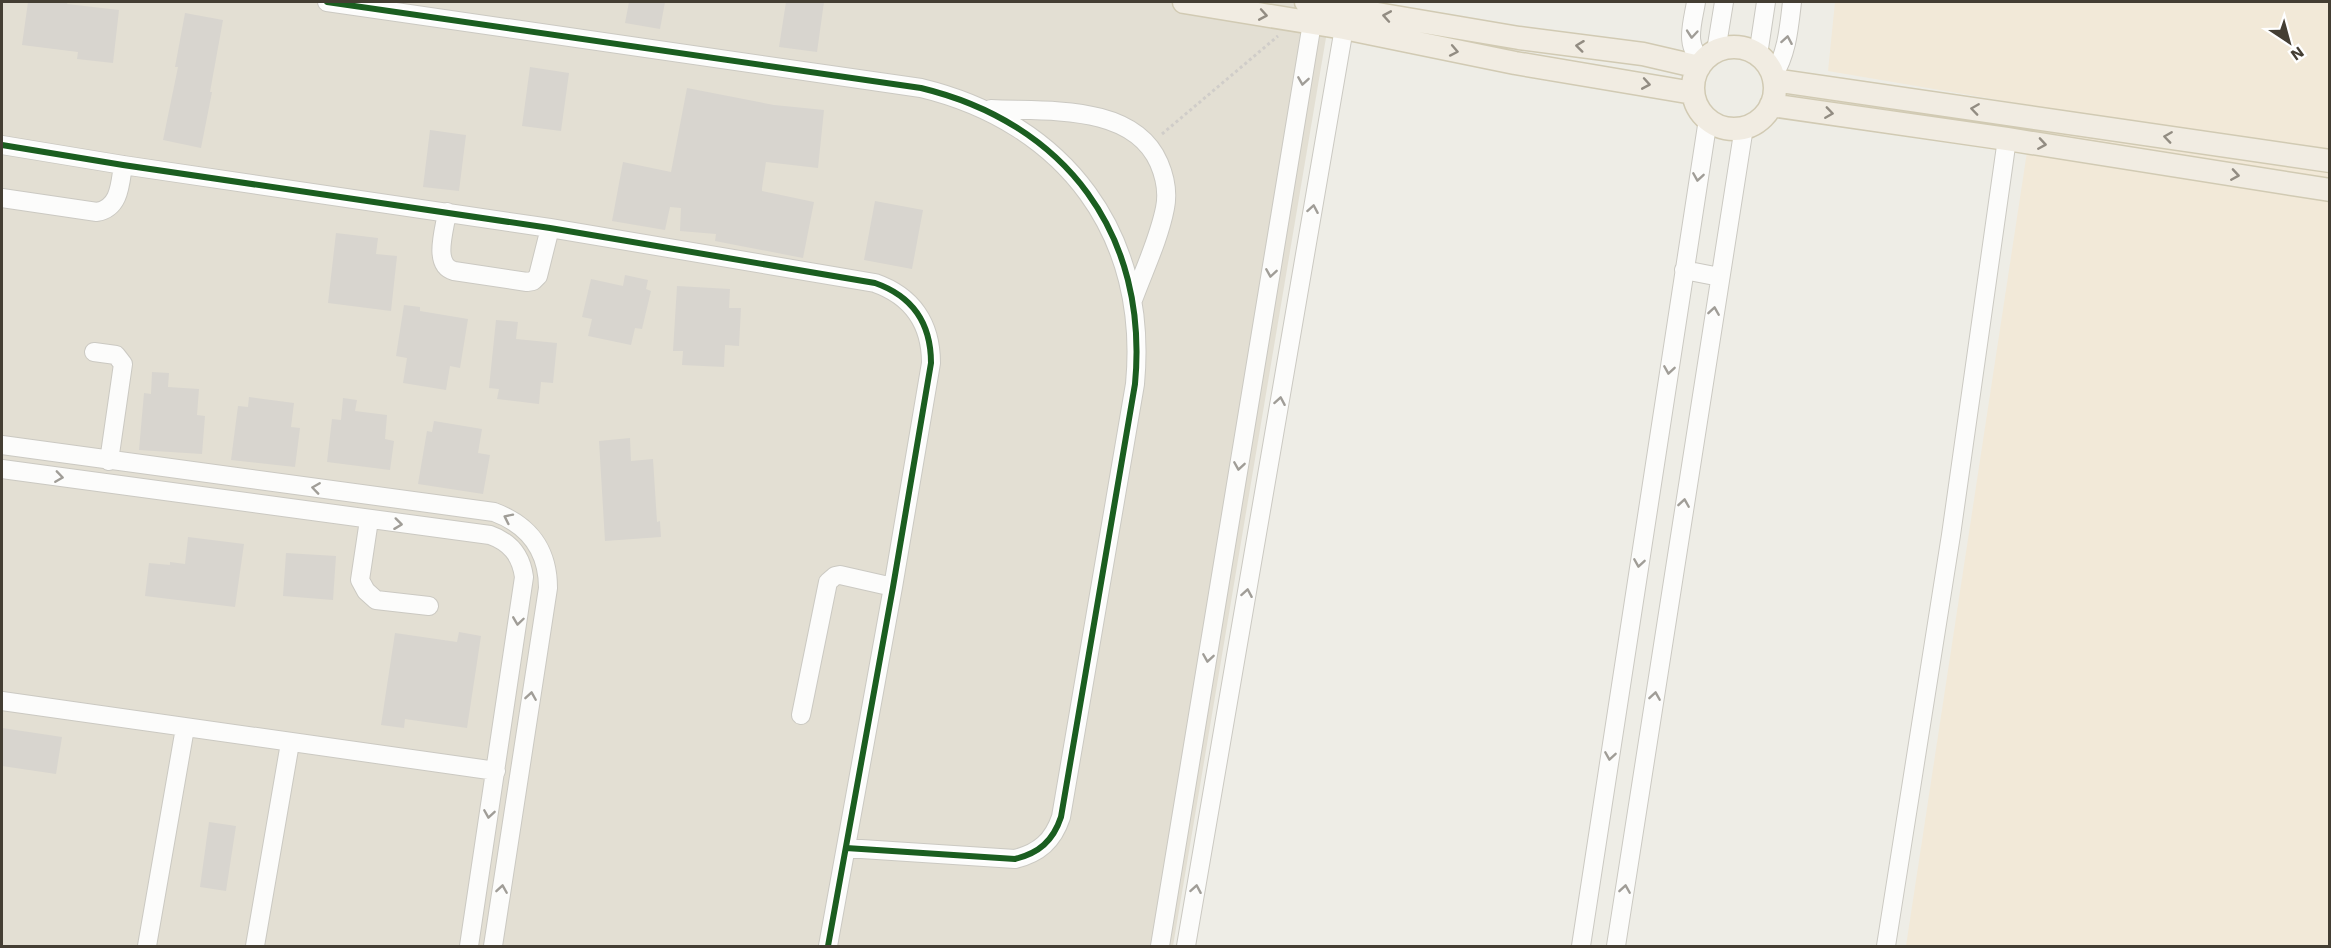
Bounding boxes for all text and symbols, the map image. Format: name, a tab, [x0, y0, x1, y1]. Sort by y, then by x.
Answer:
one-way arrow	[1258, 8, 1267, 20]
one-way arrow	[1382, 10, 1392, 22]
north arrow	[2259, 12, 2319, 72]
one-way arrow	[1686, 29, 1699, 38]
one-way arrow	[1780, 36, 1792, 45]
one-way arrow	[1575, 40, 1584, 52]
text: N	[2287, 43, 2308, 65]
one-way arrow	[1449, 44, 1459, 57]
one-way arrow	[1297, 76, 1309, 85]
one-way arrow	[1642, 78, 1651, 90]
one-way arrow	[1970, 103, 1979, 115]
one-way arrow	[1824, 107, 1833, 119]
one-way arrow	[2163, 132, 2172, 144]
one-way arrow	[2038, 138, 2047, 150]
one-way arrow	[2230, 168, 2240, 180]
one-way arrow	[1693, 173, 1705, 182]
one-way arrow	[1306, 204, 1319, 214]
one-way arrow	[1265, 268, 1278, 278]
one-way arrow	[1708, 306, 1720, 315]
one-way arrow	[1663, 365, 1675, 375]
one-way arrow	[1273, 396, 1286, 406]
one-way arrow	[1234, 461, 1246, 470]
one-way arrow	[55, 471, 64, 483]
one-way arrow	[311, 482, 321, 495]
one-way arrow	[1678, 499, 1690, 508]
one-way arrow	[503, 514, 514, 526]
one-way arrow	[394, 517, 403, 530]
one-way arrow	[1634, 558, 1646, 567]
one-way arrow	[1240, 589, 1253, 599]
one-way arrow	[512, 616, 524, 626]
one-way arrow	[1202, 653, 1215, 663]
one-way arrow	[525, 691, 537, 701]
one-way arrow	[1648, 691, 1660, 701]
one-way arrow	[1605, 751, 1617, 760]
one-way arrow	[484, 809, 496, 819]
one-way arrow	[495, 884, 507, 893]
one-way arrow	[1189, 884, 1202, 894]
one-way arrow	[1618, 884, 1630, 893]

